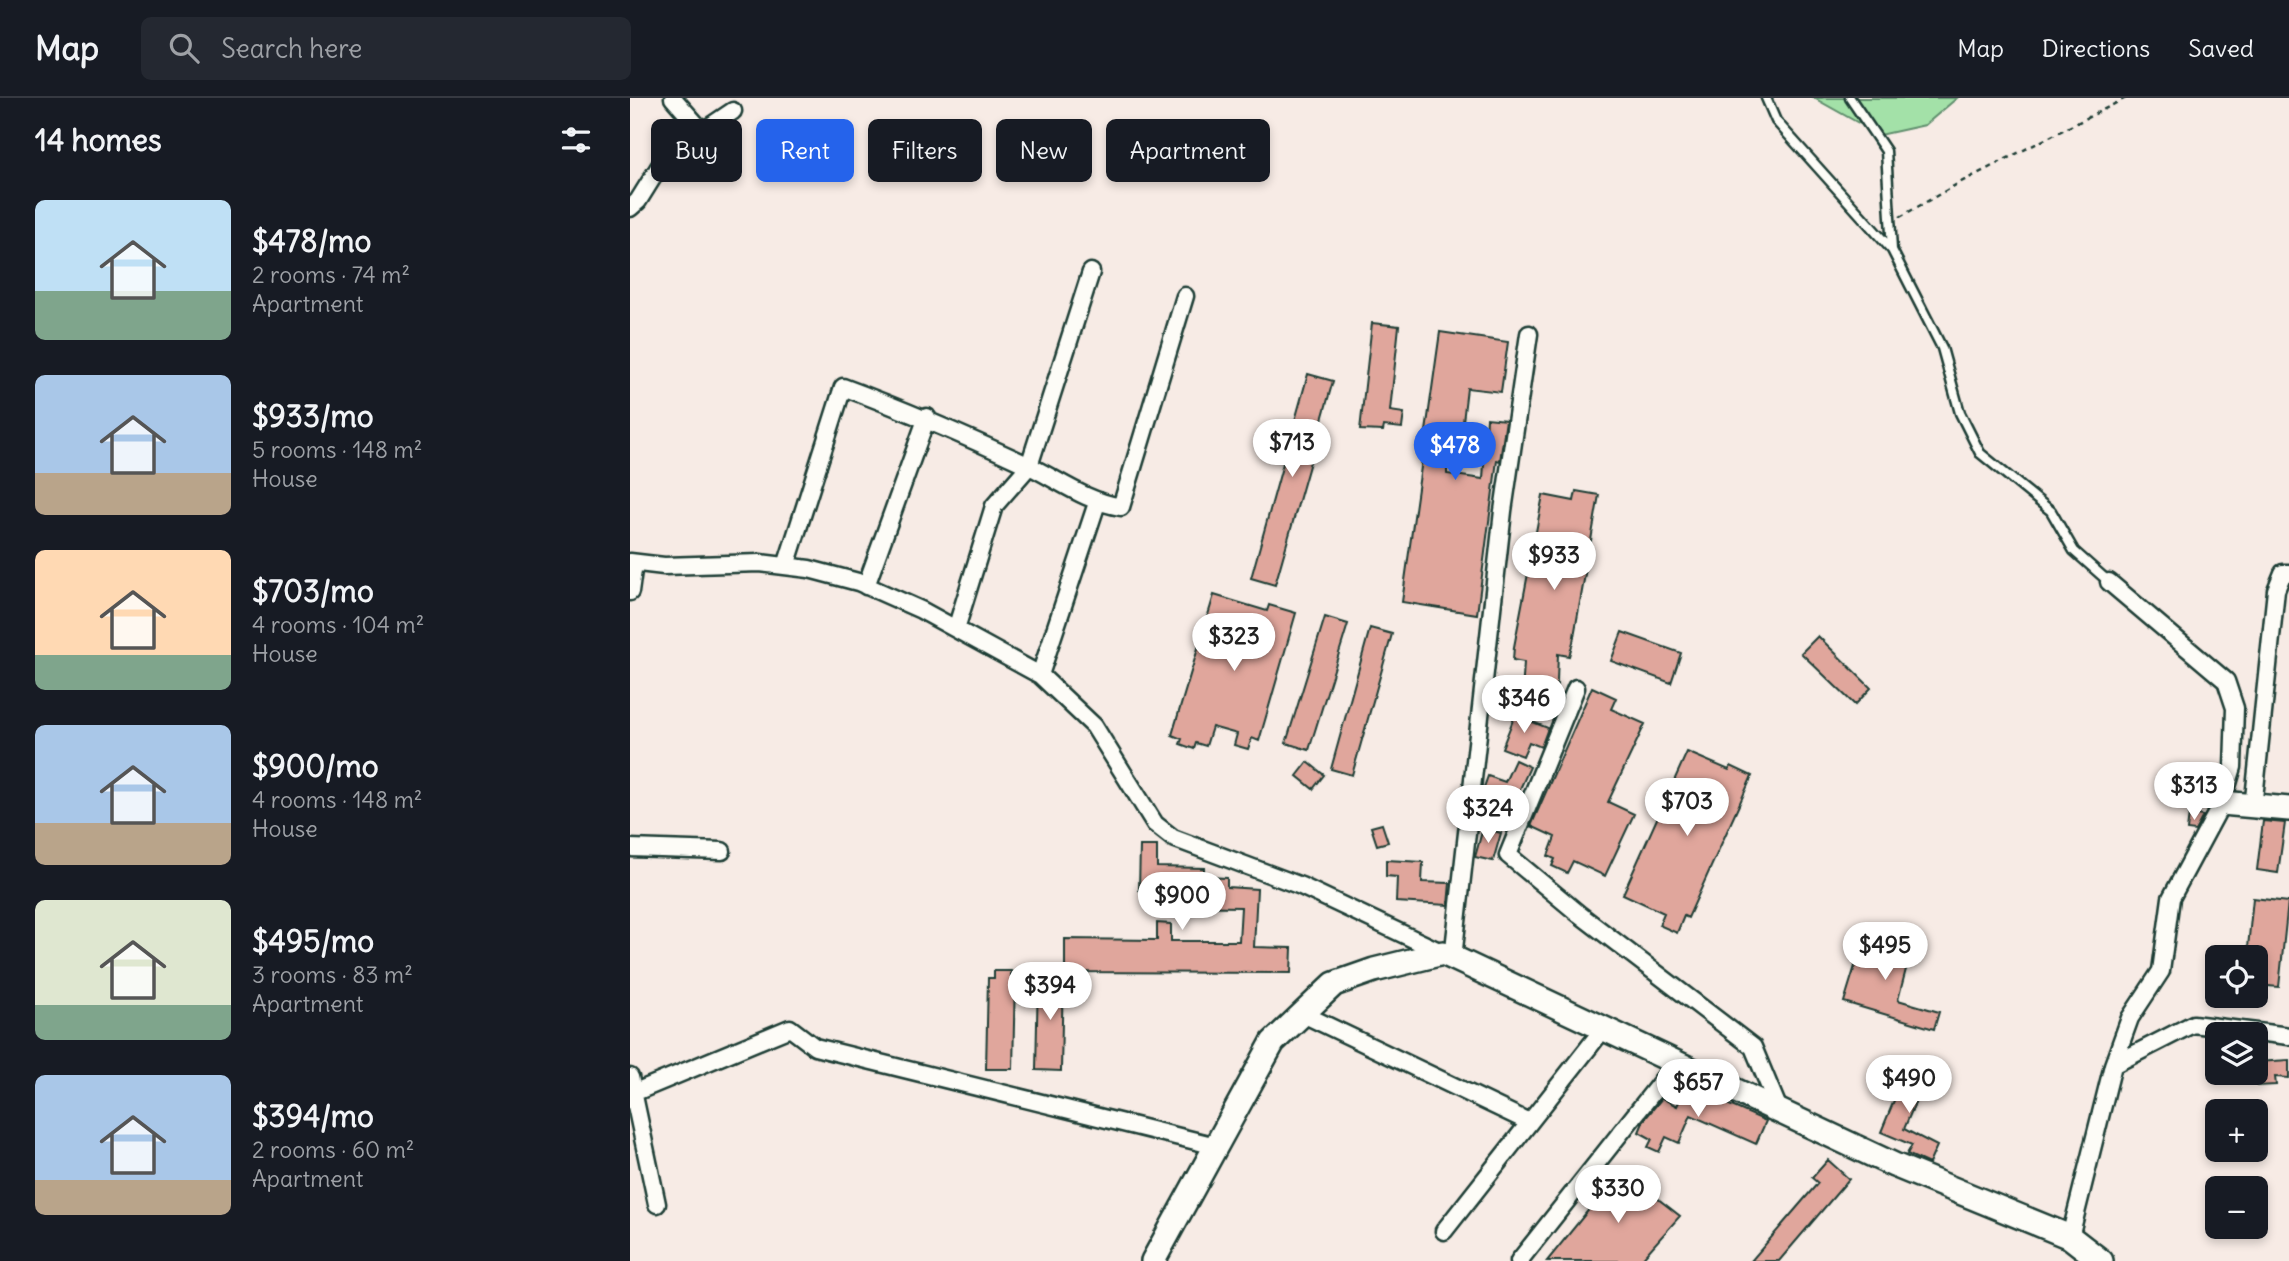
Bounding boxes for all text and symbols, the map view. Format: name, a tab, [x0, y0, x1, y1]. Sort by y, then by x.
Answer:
search box	[141, 17, 631, 80]
text: Map	[35, 27, 99, 69]
icon: search	[165, 29, 203, 67]
text: Search here	[221, 32, 362, 65]
text: Map	[1957, 33, 2004, 63]
text: Directions	[2042, 33, 2150, 63]
text: Saved	[2188, 33, 2254, 63]
chip: Buy	[651, 119, 742, 182]
chip: Rent	[756, 119, 854, 182]
chip: Filters	[868, 119, 982, 182]
chip: New	[996, 119, 1092, 182]
chip: Apartment	[1106, 119, 1270, 182]
text: 14 homes	[35, 121, 162, 159]
icon: filters	[557, 121, 595, 159]
text: $478/mo	[252, 222, 371, 260]
icon: home	[91, 228, 175, 312]
text: 2 rooms · 74 m²	[252, 260, 410, 289]
text: Apartment	[252, 289, 364, 318]
text: $933/mo	[252, 397, 374, 435]
icon: home	[91, 403, 175, 487]
pin: $713	[1251, 420, 1333, 479]
pin: $478	[1414, 422, 1496, 482]
text: $713	[1269, 427, 1315, 456]
text: $478	[1430, 430, 1480, 459]
text: 5 rooms · 148 m²	[252, 435, 422, 464]
text: House	[252, 464, 318, 493]
pin: $933	[1513, 532, 1595, 592]
text: $933	[1528, 540, 1580, 569]
text: $703/mo	[252, 572, 374, 610]
icon: home	[91, 578, 175, 662]
text: 4 rooms · 104 m²	[252, 610, 424, 639]
pin: $323	[1193, 614, 1275, 673]
text: $323	[1208, 621, 1260, 650]
text: House	[252, 639, 318, 668]
pin: $346	[1483, 676, 1565, 735]
text: $346	[1498, 683, 1550, 712]
text: $900/mo	[252, 747, 379, 785]
icon: home	[91, 753, 175, 837]
pin: $313	[2153, 762, 2235, 822]
text: $313	[2170, 770, 2218, 799]
pin: $703	[1646, 778, 1728, 838]
text: 4 rooms · 148 m²	[252, 785, 422, 814]
pin: $324	[1447, 786, 1529, 845]
text: $703	[1661, 786, 1713, 815]
text: $324	[1462, 793, 1514, 822]
text: House	[252, 814, 318, 843]
pin: $900	[1141, 872, 1223, 932]
text: $900	[1154, 880, 1210, 909]
text: $495/mo	[252, 922, 374, 960]
pin: $495	[1844, 922, 1926, 982]
icon: home	[91, 928, 175, 1012]
text: $495	[1859, 930, 1911, 959]
map controls	[2205, 945, 2268, 1239]
button: locate	[2205, 945, 2268, 1008]
text: 3 rooms · 83 m²	[252, 960, 413, 989]
pin: $394	[1009, 962, 1091, 1022]
text: $394	[1024, 970, 1076, 999]
text: Apartment	[252, 989, 364, 1018]
button: layers	[2205, 1022, 2268, 1085]
pin: $490	[1868, 1056, 1950, 1115]
pin: $657	[1657, 1060, 1739, 1119]
text: $490	[1882, 1063, 1936, 1092]
text: $657	[1673, 1067, 1723, 1096]
text: $394/mo	[252, 1097, 374, 1135]
button: +	[2205, 1099, 2268, 1162]
icon: home	[91, 1103, 175, 1187]
text: 2 rooms · 60 m²	[252, 1135, 414, 1164]
text: Apartment	[252, 1164, 364, 1193]
pin: $330	[1577, 1166, 1659, 1225]
text: $330	[1591, 1173, 1645, 1202]
button: −	[2205, 1176, 2268, 1239]

